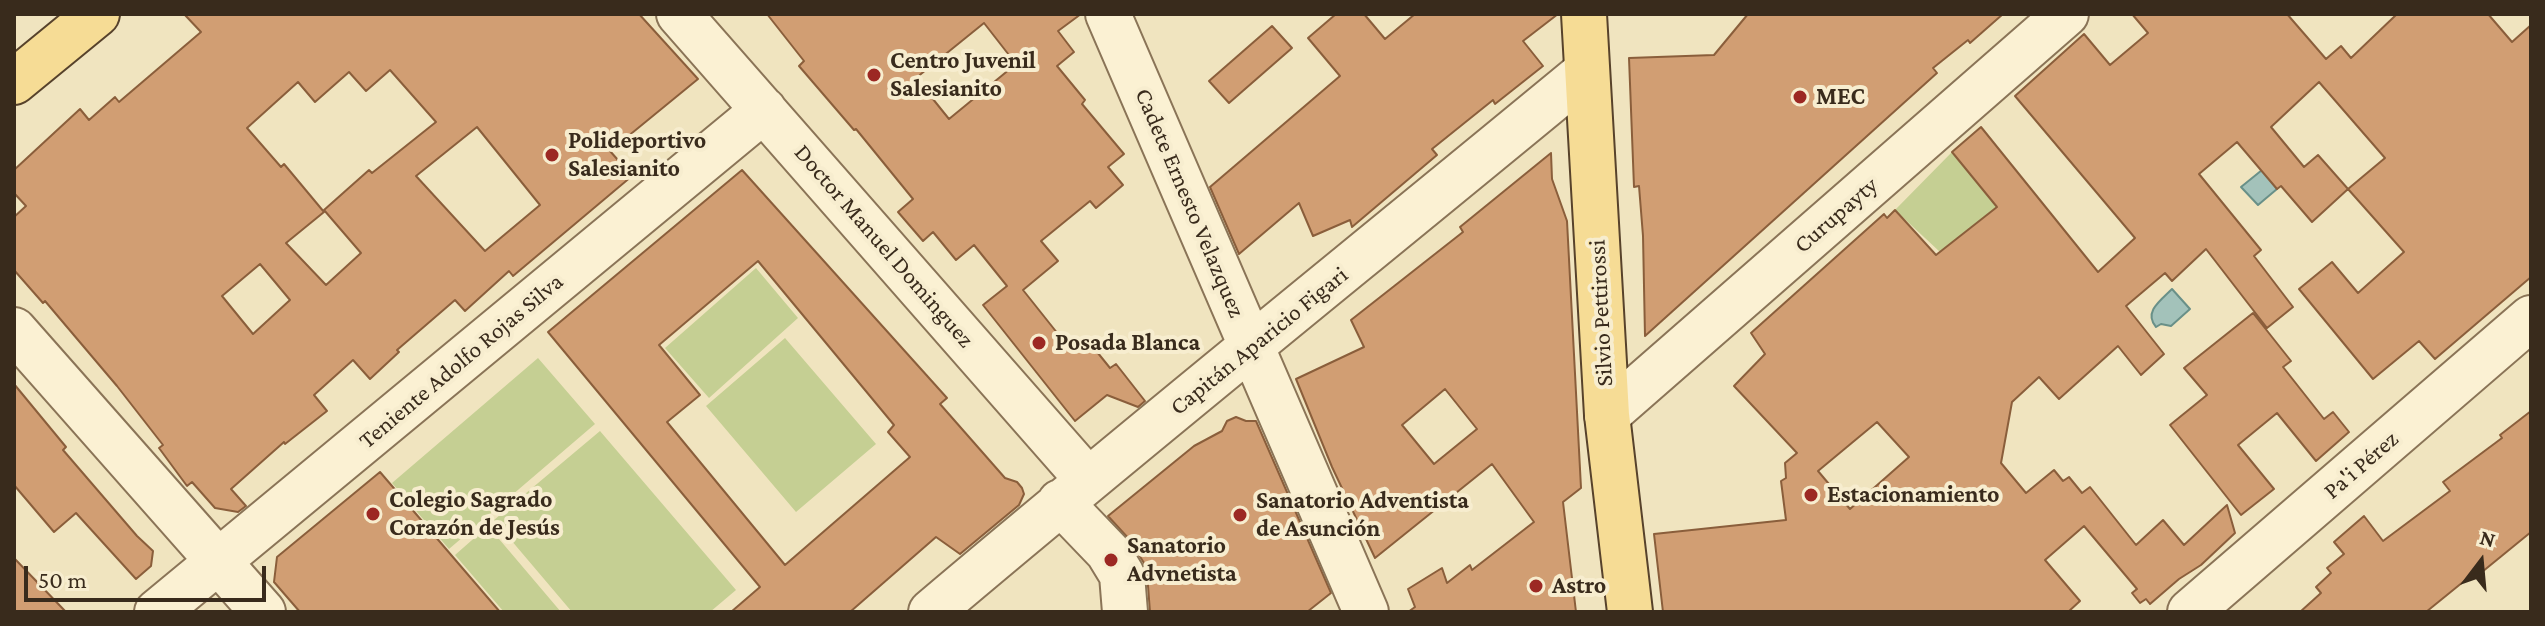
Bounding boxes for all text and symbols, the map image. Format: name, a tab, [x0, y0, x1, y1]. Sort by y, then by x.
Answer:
place label: Centro Juvenil Salesianito	[890, 47, 1036, 103]
marker: Centro Juvenil Salesianito	[865, 66, 883, 84]
place label: MEC	[1816, 83, 1865, 111]
street label: Cadete Ernesto Velazquez	[1129, 84, 1251, 322]
marker: MEC	[1791, 88, 1809, 106]
place label: Polideportivo Salesianito	[568, 127, 706, 183]
street label: Doctor Manuel Dominguez	[788, 138, 980, 354]
marker: Polideportivo Salesianito	[543, 146, 561, 164]
street label: Curupayty	[1788, 171, 1884, 259]
street label: Silvio Pettirossi	[1583, 239, 1619, 387]
street label: Capitán Aparicio Figari	[1164, 260, 1354, 422]
street label: Teniente Adolfo Rojas Silva	[353, 267, 569, 455]
place label: Posada Blanca	[1055, 329, 1200, 357]
marker: Posada Blanca	[1030, 334, 1048, 352]
street label: Pa'i Pérez	[2318, 425, 2404, 505]
place label: Estacionamiento	[1827, 481, 1999, 509]
place label: Colegio Sagrado Corazón de Jesús	[389, 486, 560, 542]
marker: Estacionamiento	[1802, 486, 1820, 504]
place label: Sanatorio Adventista de Asunción	[1256, 487, 1469, 543]
marker: Colegio Sagrado Corazón de Jesús	[364, 505, 382, 523]
marker: Sanatorio Adventista de Asunción	[1231, 506, 1249, 524]
north arrow	[2441, 522, 2521, 602]
text: N	[2477, 524, 2498, 553]
place label: Sanatorio Advnetista	[1127, 532, 1237, 588]
scale bar	[28, 550, 270, 600]
marker: Sanatorio Advnetista	[1102, 551, 1120, 569]
text: 50 m	[38, 566, 87, 593]
place label: Astro	[1552, 572, 1606, 600]
marker: Astro	[1527, 577, 1545, 595]

